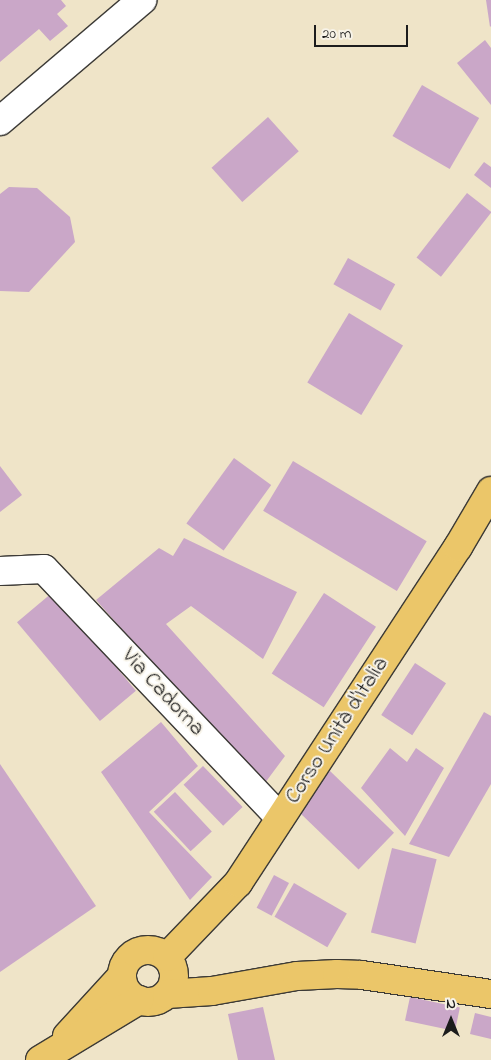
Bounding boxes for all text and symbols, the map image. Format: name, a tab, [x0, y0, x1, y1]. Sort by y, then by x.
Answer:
scale bar	[316, 15, 410, 47]
text: 20 m	[322, 23, 351, 45]
street label: Via Cadorna	[115, 644, 209, 742]
street label: Corso Unità d'Italia	[281, 653, 395, 809]
text: N	[446, 994, 456, 1015]
north arrow	[426, 995, 476, 1045]

